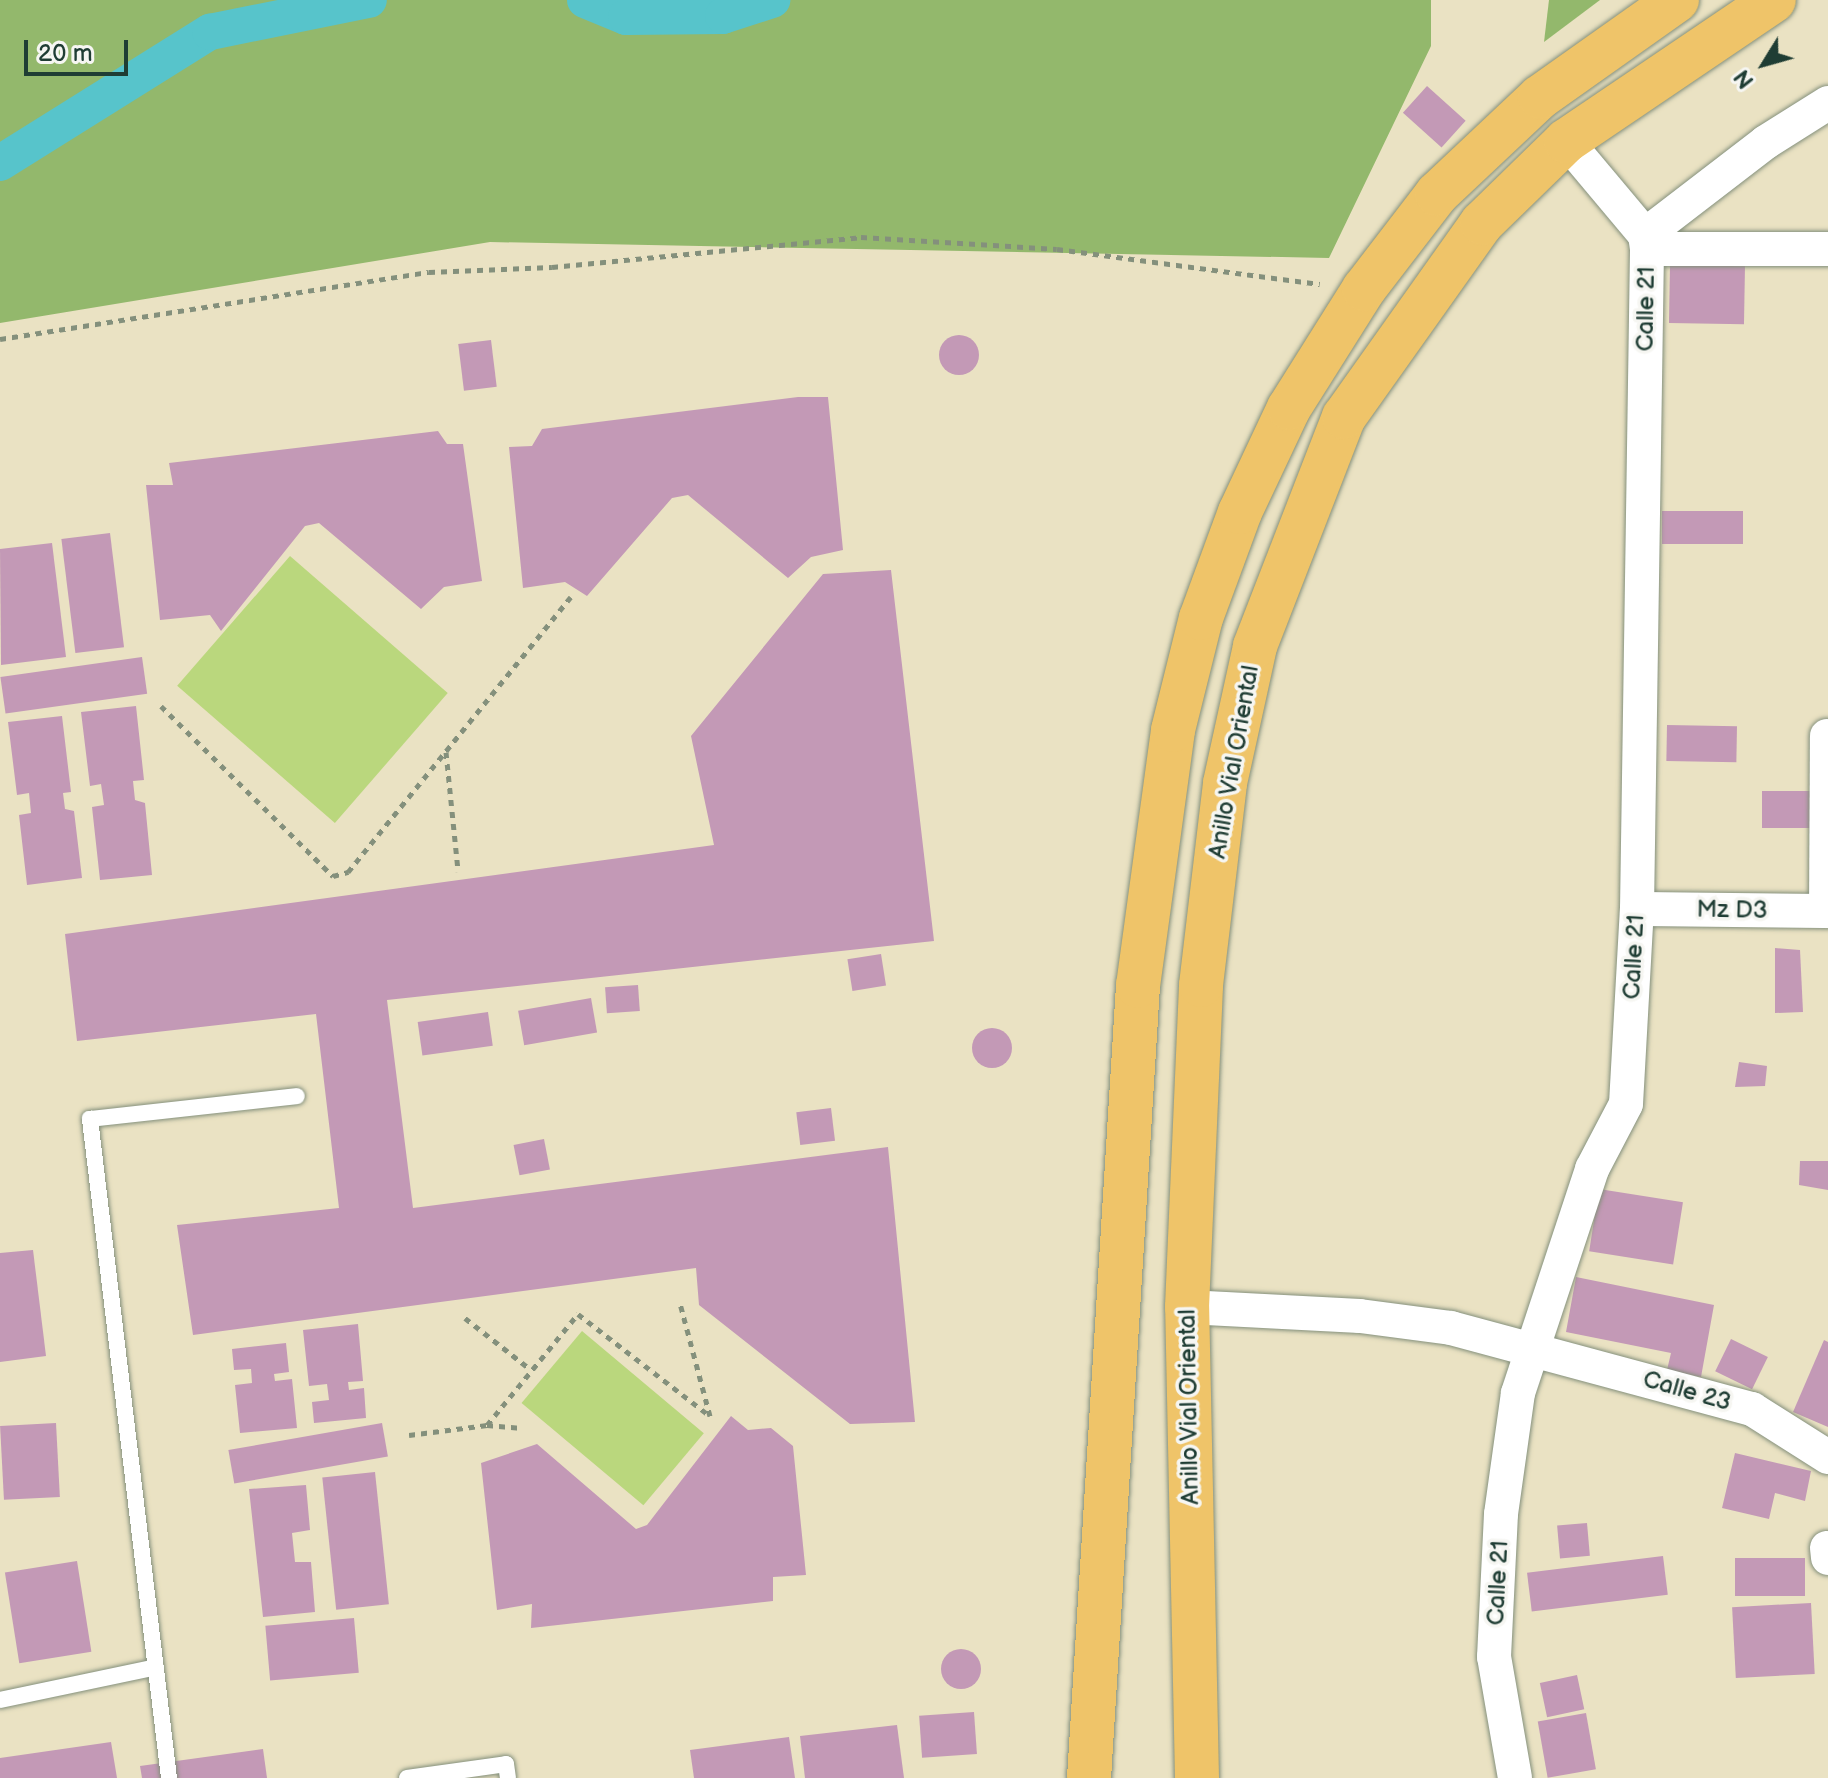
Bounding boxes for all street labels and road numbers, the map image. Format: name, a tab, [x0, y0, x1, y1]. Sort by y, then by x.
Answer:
street label: Calle 21	[1631, 266, 1661, 352]
street label: Anillo Vial Oriental	[1203, 663, 1265, 861]
street label: Mz D3	[1696, 895, 1768, 925]
street label: Calle 21	[1617, 914, 1651, 1000]
street label: Anillo Vial Oriental	[1173, 1309, 1205, 1505]
street label: Calle 23	[1640, 1365, 1734, 1417]
street label: Calle 21	[1481, 1540, 1515, 1626]

